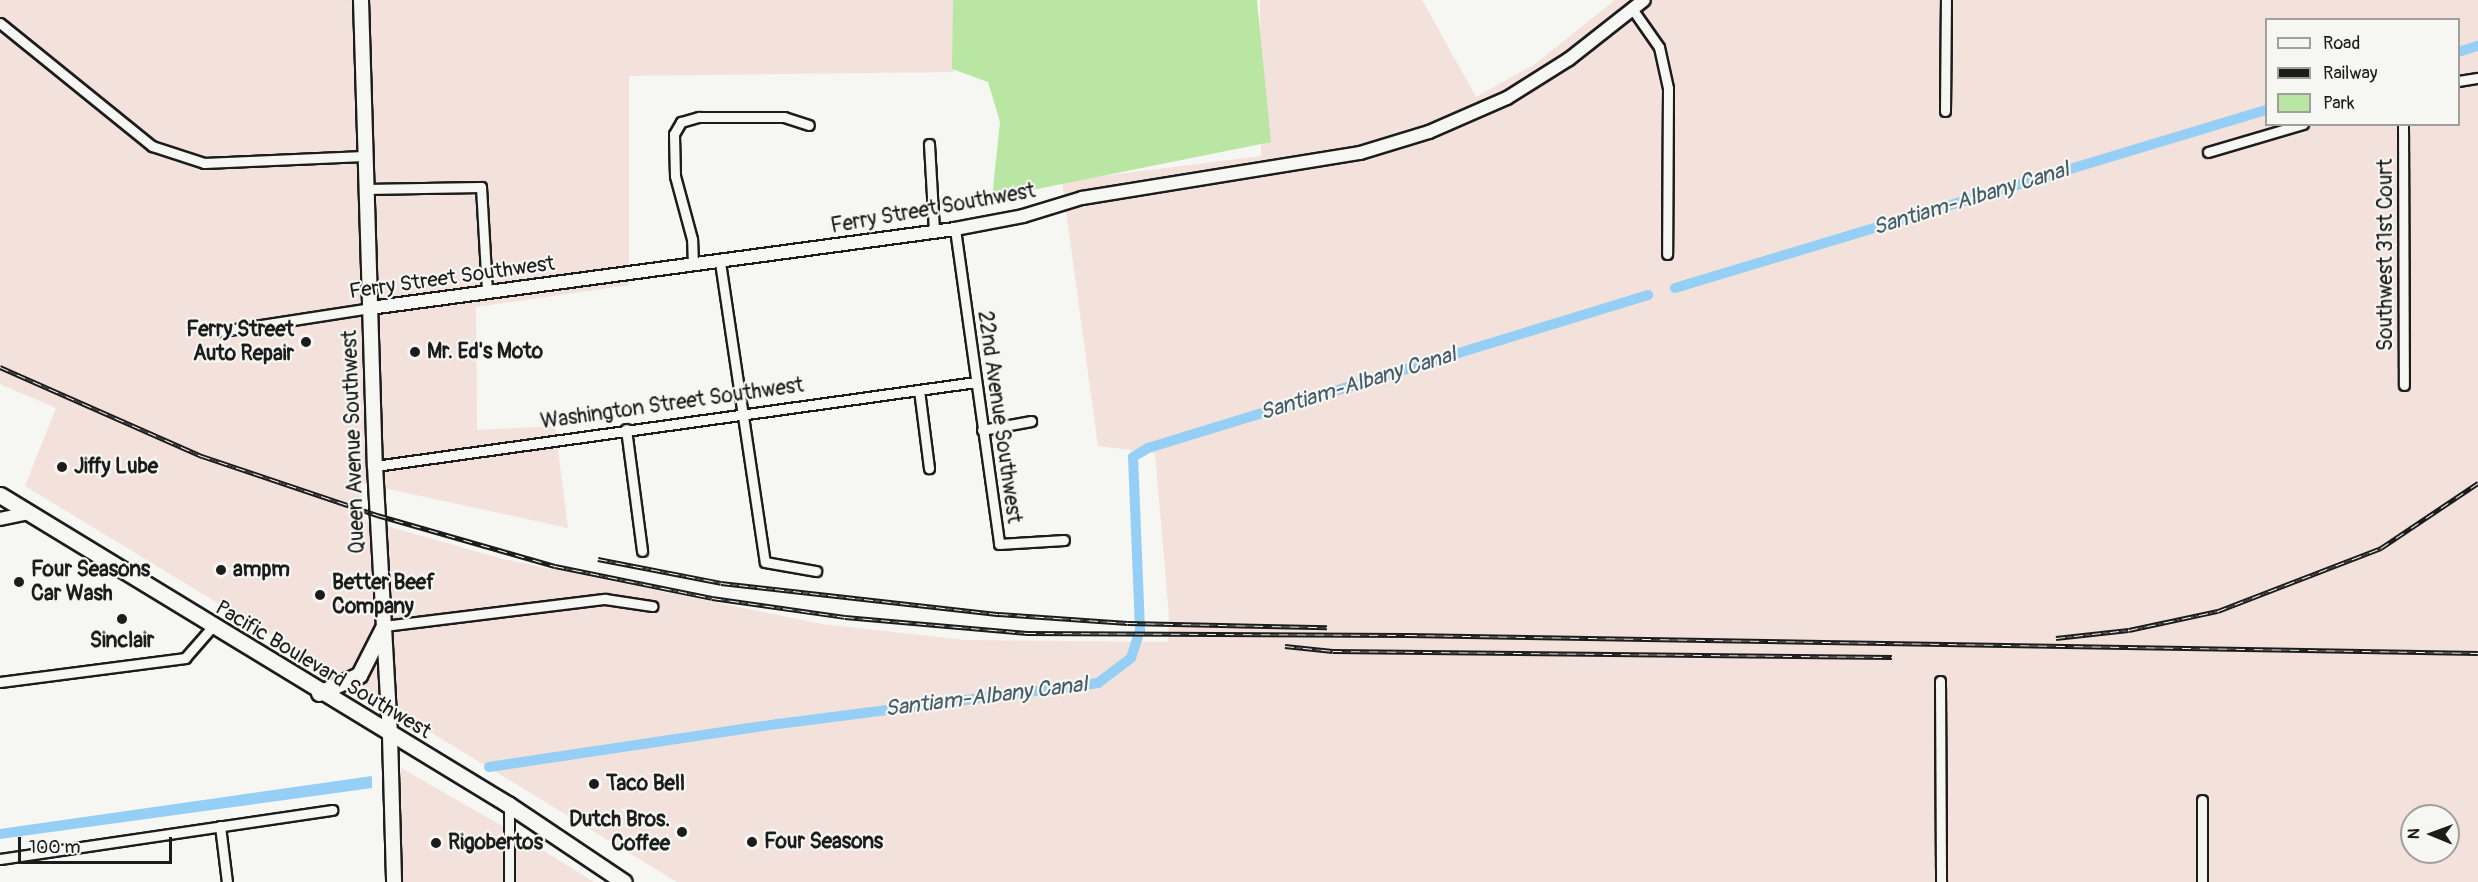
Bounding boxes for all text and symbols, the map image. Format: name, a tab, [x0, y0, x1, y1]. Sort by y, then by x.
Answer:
legend	[2265, 18, 2460, 126]
text: Road	[2323, 32, 2360, 55]
text: Railway	[2323, 62, 2378, 85]
text: Park	[2323, 92, 2355, 115]
water label: Santiam-Albany Canal	[1870, 157, 2072, 241]
street label: Southwest 31st Court	[2373, 159, 2399, 351]
street label: Ferry Street Southwest	[829, 179, 1037, 239]
street label: Ferry Street Southwest	[348, 251, 556, 305]
street label: 22nd Avenue Southwest	[972, 309, 1026, 525]
place label: Ferry Street Auto Repair	[186, 317, 294, 367]
street label: Queen Avenue Southwest	[337, 330, 371, 554]
marker: Ferry Street Auto Repair	[299, 335, 313, 349]
place label: Mr. Ed's Moto	[427, 339, 543, 365]
water label: Santiam-Albany Canal	[1257, 342, 1459, 426]
marker: Mr. Ed's Moto	[408, 345, 422, 359]
street label: Washington Street Southwest	[539, 373, 805, 435]
place label: Jiffy Lube	[74, 454, 158, 480]
marker: Jiffy Lube	[55, 460, 69, 474]
place label: Four Seasons Car Wash	[31, 557, 150, 607]
place label: ampm	[233, 557, 290, 583]
marker: ampm	[214, 563, 228, 577]
place label: Better Beef Company	[332, 570, 435, 620]
marker: Four Seasons Car Wash	[12, 575, 26, 589]
marker: Better Beef Company	[313, 588, 327, 602]
street label: Pacific Boulevard Southwest	[210, 595, 436, 745]
marker: Sinclair	[115, 612, 129, 626]
place label: Sinclair	[90, 628, 154, 654]
water label: Santiam-Albany Canal	[883, 671, 1089, 723]
place label: Taco Bell	[606, 771, 685, 797]
marker: Taco Bell	[587, 777, 601, 791]
north arrow	[2400, 804, 2460, 864]
place label: Dutch Bros. Coffee	[569, 807, 670, 857]
scale bar	[21, 825, 176, 863]
marker: Dutch Bros. Coffee	[675, 825, 689, 839]
text: N	[2404, 828, 2424, 839]
place label: Four Seasons	[764, 829, 883, 855]
place label: Rigobertos	[448, 830, 543, 856]
marker: Four Seasons	[745, 835, 759, 849]
text: 100 m	[29, 836, 81, 859]
marker: Rigobertos	[429, 836, 443, 850]

